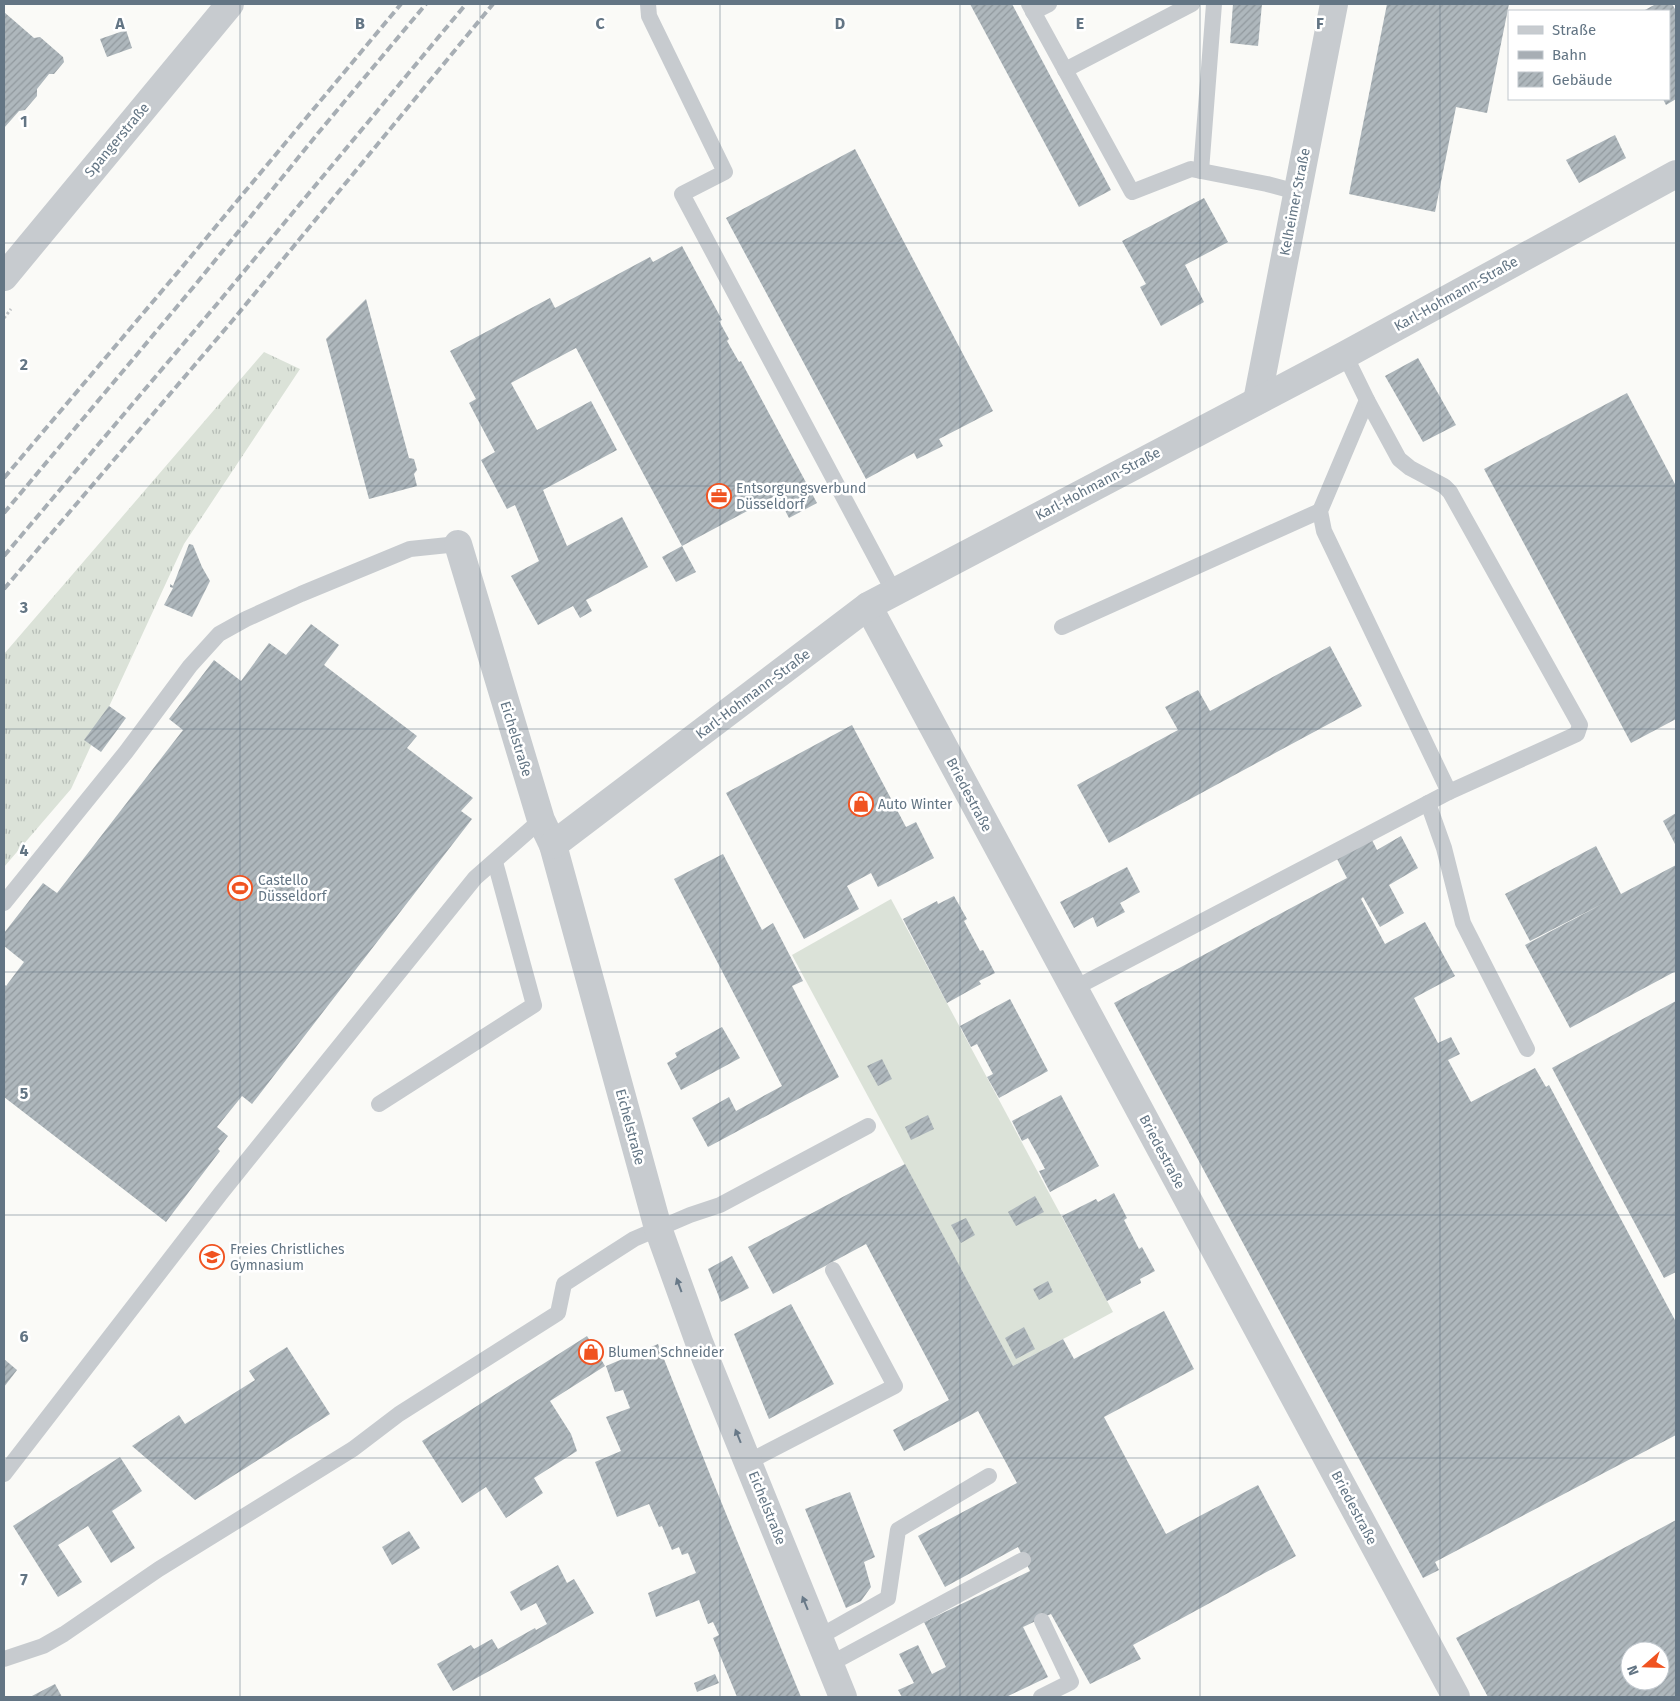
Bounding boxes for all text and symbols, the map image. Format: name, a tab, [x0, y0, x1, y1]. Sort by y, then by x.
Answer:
legend	[1508, 10, 1670, 100]
text: A	[114, 14, 125, 33]
text: B	[355, 14, 365, 33]
text: C	[595, 14, 605, 33]
text: D	[835, 14, 845, 33]
text: E	[1076, 14, 1084, 33]
text: F	[1316, 14, 1324, 33]
text: Straße	[1552, 21, 1596, 39]
text: Bahn	[1552, 46, 1587, 64]
text: Gebäude	[1552, 71, 1612, 89]
street label: Spangerstraße	[81, 99, 153, 181]
text: 1	[20, 112, 28, 131]
street label: Kelheimer Straße	[1276, 147, 1314, 257]
street label: Karl-Hohmann-Straße	[1391, 253, 1521, 335]
text: 2	[20, 355, 28, 374]
street label: Karl-Hohmann-Straße	[1033, 444, 1163, 524]
place label: Entsorgungsverbund Düsseldorf	[736, 480, 866, 513]
office icon: Entsorgungsverbund Düsseldorf	[706, 483, 732, 509]
text: 3	[19, 598, 28, 617]
street label: Karl-Hohmann-Straße	[692, 645, 814, 743]
street label: Eichelstraße	[496, 699, 536, 779]
street label: Briedestraße	[942, 755, 996, 835]
shop icon: Auto Winter	[848, 791, 874, 817]
place label: Auto Winter	[878, 796, 953, 813]
text: 4	[19, 841, 29, 860]
place label: Castello Düsseldorf	[258, 872, 328, 905]
sports icon: Castello Düsseldorf	[227, 875, 253, 901]
text: 5	[20, 1084, 29, 1103]
street label: Eichelstraße	[612, 1087, 648, 1167]
street label: Briedestraße	[1135, 1112, 1189, 1192]
place label: Freies Christliches Gymnasium	[230, 1241, 345, 1274]
school or university icon: Freies Christliches Gymnasium	[199, 1244, 225, 1270]
one-way arrow	[675, 1277, 683, 1292]
text: 6	[19, 1327, 29, 1346]
shop icon: Blumen Schneider	[578, 1339, 604, 1365]
place label: Blumen Schneider	[608, 1344, 725, 1361]
one-way arrow	[733, 1429, 741, 1443]
street label: Briedestraße	[1327, 1468, 1381, 1548]
street label: Eichelstraße	[744, 1469, 790, 1547]
text: 7	[20, 1570, 28, 1589]
one-way arrow	[801, 1596, 809, 1610]
north arrow	[1620, 1641, 1670, 1691]
text: N	[1624, 1663, 1643, 1678]

